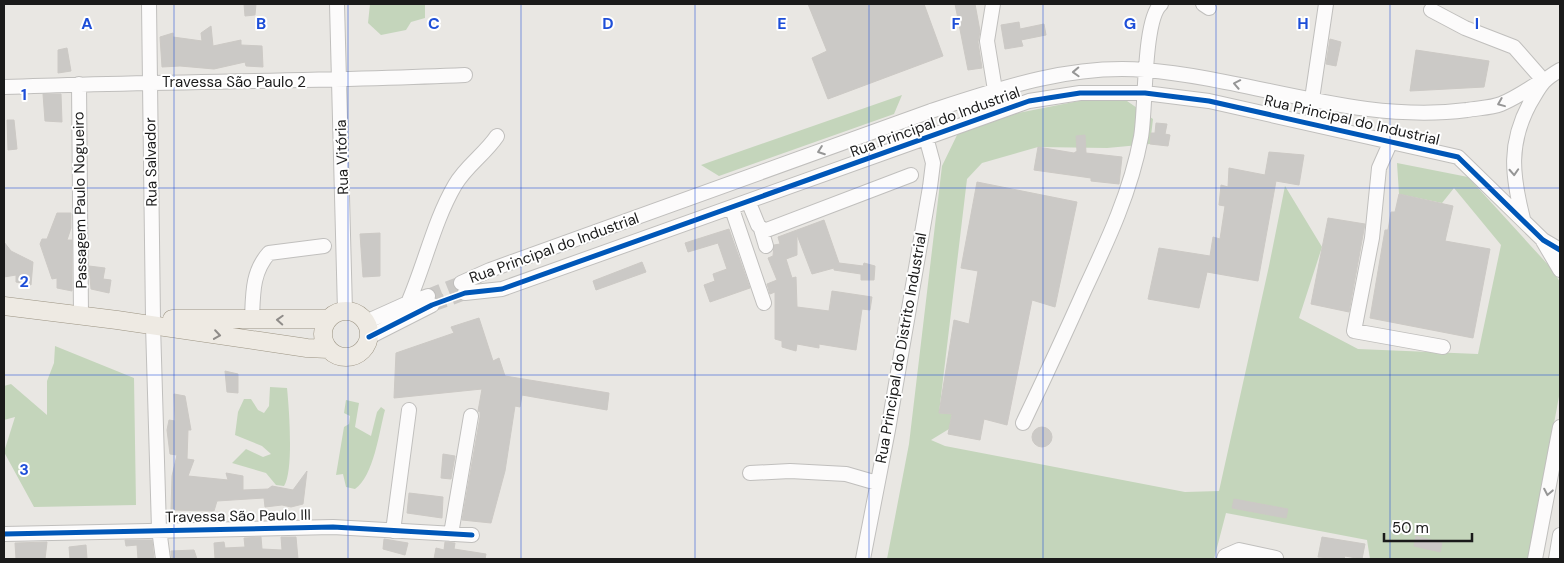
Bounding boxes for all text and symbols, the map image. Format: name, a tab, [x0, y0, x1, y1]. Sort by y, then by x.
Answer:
text: A	[81, 13, 93, 34]
text: B	[256, 13, 266, 34]
text: C	[428, 13, 440, 34]
text: D	[602, 13, 614, 34]
text: E	[777, 13, 787, 34]
text: F	[952, 13, 961, 34]
text: G	[1124, 13, 1136, 34]
text: H	[1297, 13, 1309, 34]
text: I	[1475, 13, 1479, 34]
one-way arrow	[1072, 67, 1080, 77]
street label: Travessa São Paulo 2	[162, 72, 306, 92]
one-way arrow	[1233, 80, 1242, 90]
street label: Rua Principal do Industrial	[847, 82, 1023, 162]
text: 1	[21, 84, 27, 105]
street label: Rua Principal do Industrial	[1262, 90, 1442, 150]
one-way arrow	[1497, 97, 1506, 107]
street label: Passagem Paulo Nogueiro	[68, 111, 92, 289]
street label: Rua Salvador	[140, 117, 162, 207]
street label: Rua Vitória	[331, 119, 353, 195]
one-way arrow	[817, 145, 826, 155]
one-way arrow	[1509, 168, 1520, 176]
street label: Rua Principal do Industrial	[466, 208, 642, 288]
street label: Rua Principal do Distrito Industrial	[871, 231, 931, 465]
text: 2	[19, 271, 29, 292]
one-way arrow	[275, 314, 283, 325]
one-way arrow	[212, 329, 221, 339]
text: 3	[19, 459, 29, 480]
one-way arrow	[1543, 488, 1553, 497]
street label: Travessa São Paulo III	[165, 505, 311, 527]
scale bar	[1384, 510, 1472, 542]
text: 50 m	[1392, 518, 1429, 538]

